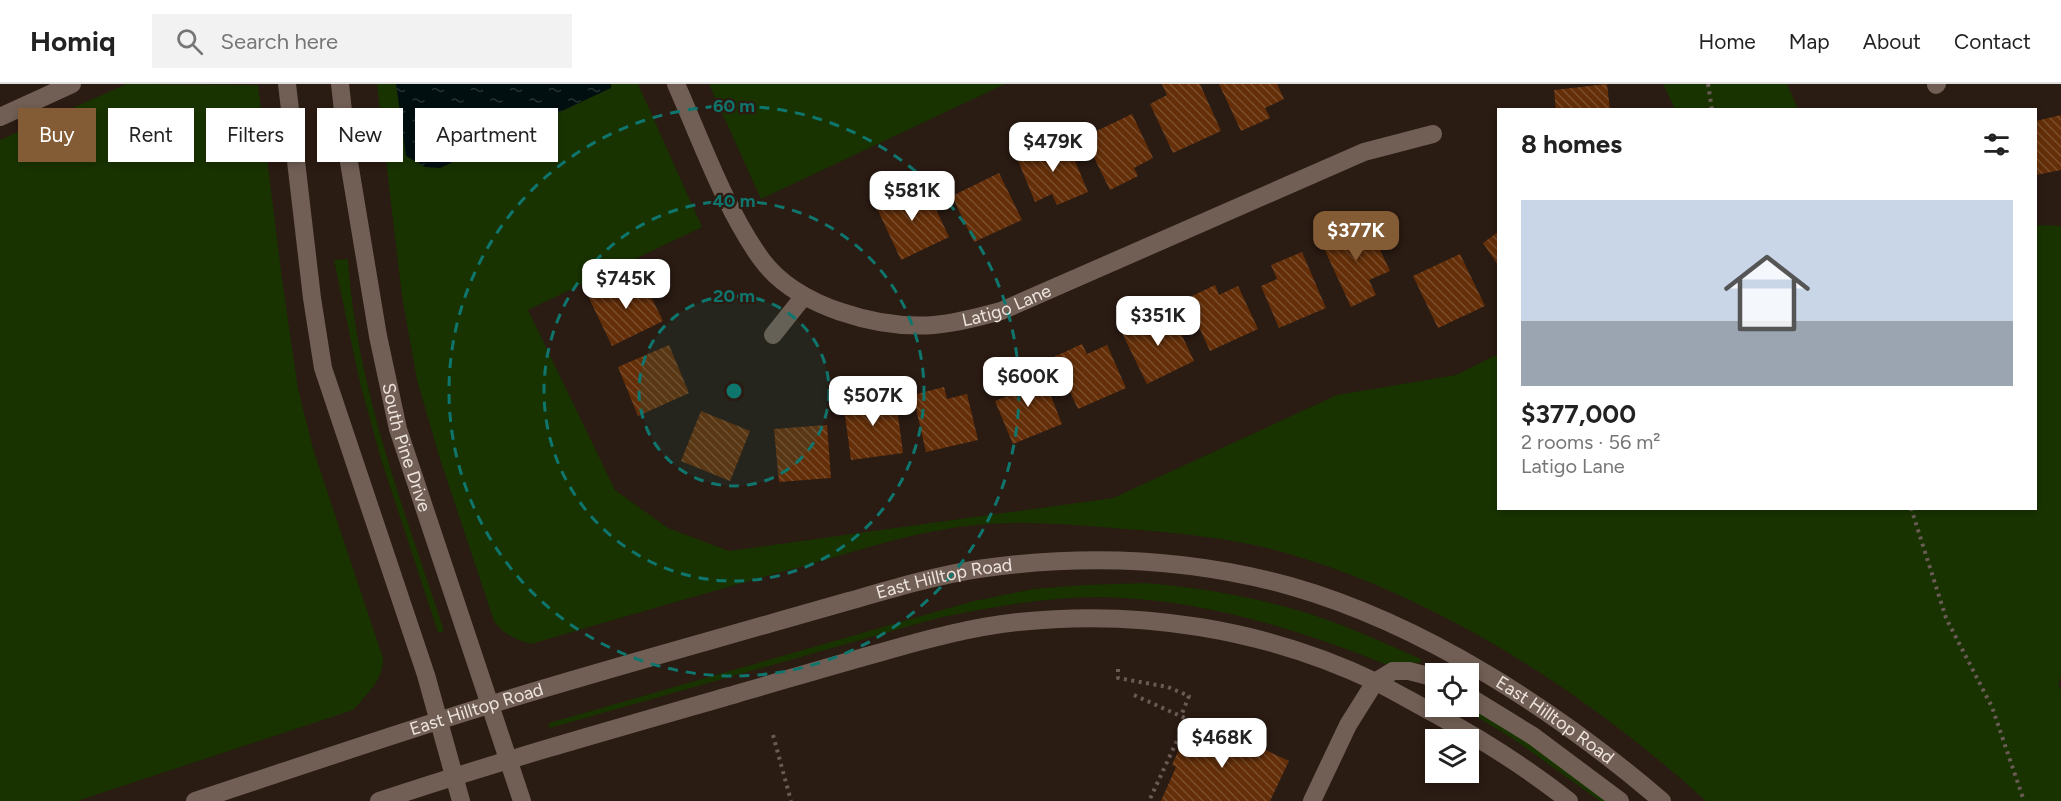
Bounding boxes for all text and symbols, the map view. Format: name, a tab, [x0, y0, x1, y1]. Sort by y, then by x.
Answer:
search box	[152, 14, 572, 68]
text: Homiq	[30, 24, 116, 58]
icon: search	[173, 25, 206, 58]
text: Search here	[221, 28, 338, 55]
text: Home	[1699, 29, 1756, 54]
text: Map	[1789, 29, 1830, 54]
text: About	[1863, 29, 1921, 54]
text: Contact	[1954, 29, 2031, 54]
text: 60 m	[713, 95, 755, 117]
chip: Buy	[18, 108, 96, 162]
chip: Rent	[108, 108, 194, 162]
chip: Filters	[206, 108, 305, 162]
chip: New	[317, 108, 403, 162]
chip: Apartment	[415, 108, 558, 162]
pin: $479K	[1011, 122, 1095, 173]
text: 8 homes	[1521, 128, 1622, 160]
icon: filters	[1980, 128, 2013, 161]
text: $479K	[1023, 129, 1083, 153]
pin: $581K	[870, 171, 954, 222]
text: $581K	[884, 178, 940, 202]
text: 40 m	[712, 190, 756, 212]
pin: $377K	[1314, 211, 1398, 262]
text: $377K	[1327, 218, 1385, 242]
icon: home	[1713, 239, 1821, 347]
pin: $745K	[584, 259, 668, 310]
text: $745K	[596, 266, 656, 290]
street label: Latigo Lane	[960, 279, 1055, 331]
text: 20 m	[713, 285, 755, 307]
pin: $351K	[1116, 296, 1200, 347]
text: $351K	[1130, 303, 1186, 327]
pin: $600K	[986, 357, 1070, 408]
text: $600K	[997, 364, 1059, 388]
pin: $507K	[831, 376, 915, 427]
street label: South Pine Drive	[377, 381, 436, 515]
centre of rings	[724, 381, 744, 401]
text: $507K	[843, 383, 903, 407]
text: $377,000	[1521, 398, 1636, 430]
text: 2 rooms · 56 m²	[1521, 430, 1660, 454]
text: Latigo Lane	[1521, 454, 1625, 478]
street label: East Hilltop Road	[873, 554, 1013, 604]
map controls	[1425, 663, 1479, 783]
button: locate	[1425, 663, 1479, 717]
street label: East Hilltop Road	[1492, 671, 1619, 769]
street label: East Hilltop Road	[407, 678, 546, 740]
pin: $468K	[1180, 718, 1264, 769]
text: $468K	[1192, 725, 1252, 749]
button: layers	[1425, 729, 1479, 783]

